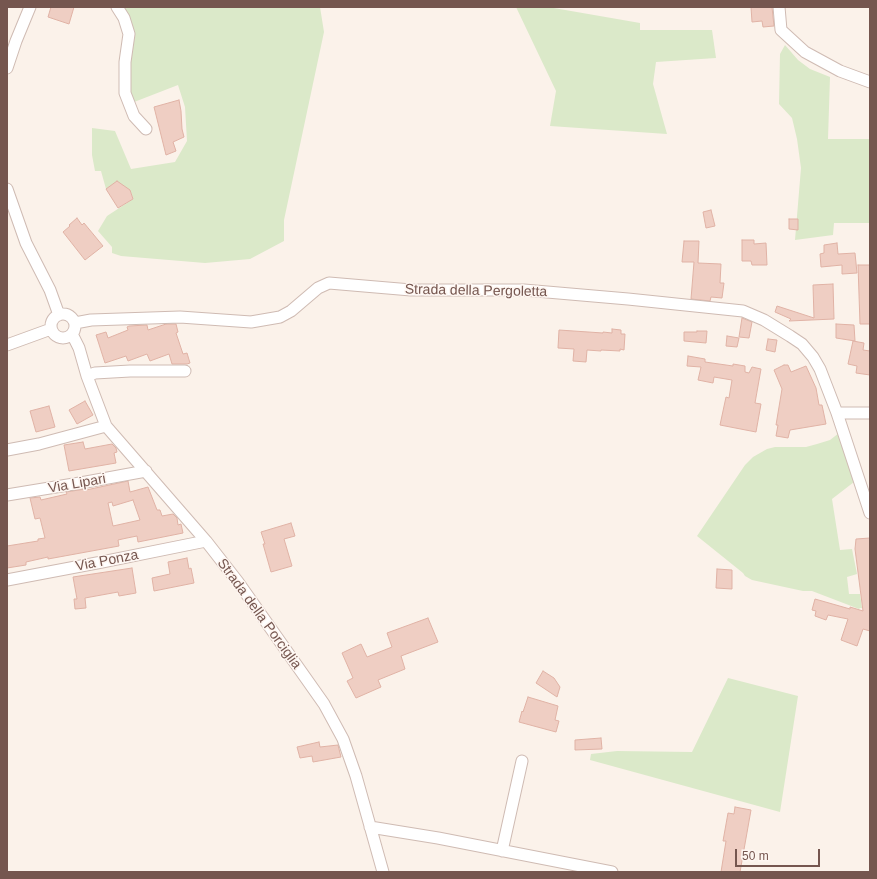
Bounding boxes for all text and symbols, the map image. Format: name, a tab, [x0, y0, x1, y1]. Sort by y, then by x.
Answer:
street label: Strada della Pergoletta	[405, 281, 547, 301]
street label: Via Lipari	[47, 471, 107, 497]
street label: Via Ponza	[74, 547, 140, 575]
street label: Strada della Porciglia	[213, 556, 305, 672]
scale bar	[737, 841, 822, 867]
text: 50 m	[742, 849, 769, 863]

